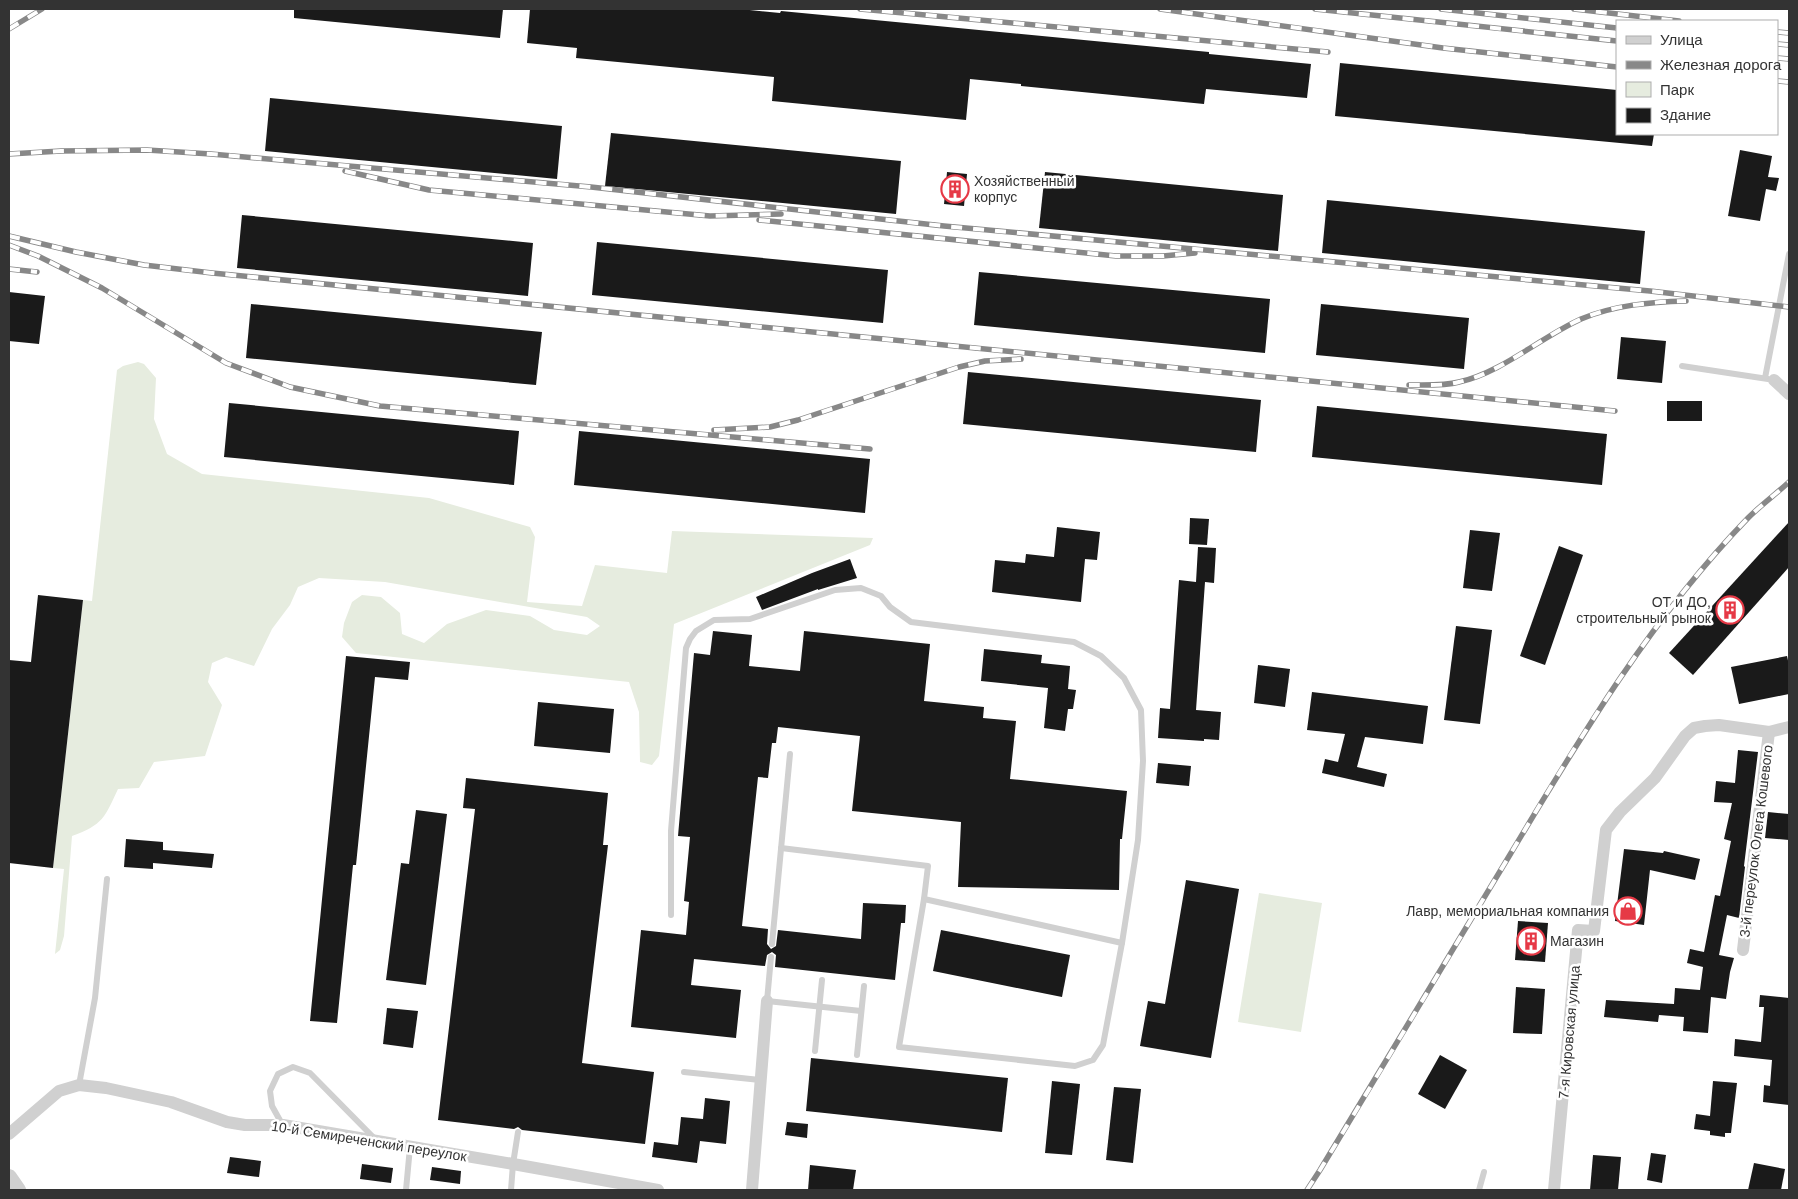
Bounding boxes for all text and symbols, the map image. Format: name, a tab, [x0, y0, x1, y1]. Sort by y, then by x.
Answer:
legend	[1616, 20, 1778, 135]
text: Улица	[1660, 31, 1703, 48]
text: Железная дорога	[1660, 56, 1782, 73]
text: Парк	[1660, 81, 1694, 98]
text: Здание	[1660, 106, 1711, 123]
place label: Хозяйственный корпус	[974, 173, 1074, 205]
building icon: Хозяйственный корпус	[940, 174, 970, 204]
place label: ОТ и ДО, строительный рынок	[1576, 594, 1712, 626]
building icon: ОТ и ДО, строительный рынок	[1715, 595, 1745, 625]
street label: 3-й переулок Олега Кошевого	[1736, 744, 1776, 938]
shop icon: Лавр, мемориальная компания	[1613, 896, 1643, 926]
place label: Лавр, мемориальная компания	[1406, 903, 1609, 919]
building icon: Магазин	[1516, 926, 1546, 956]
place label: Магазин	[1550, 933, 1604, 949]
street label: 7-я Кировская улица	[1555, 964, 1583, 1099]
street label: 10-й Семиреченский переулок	[270, 1118, 469, 1164]

